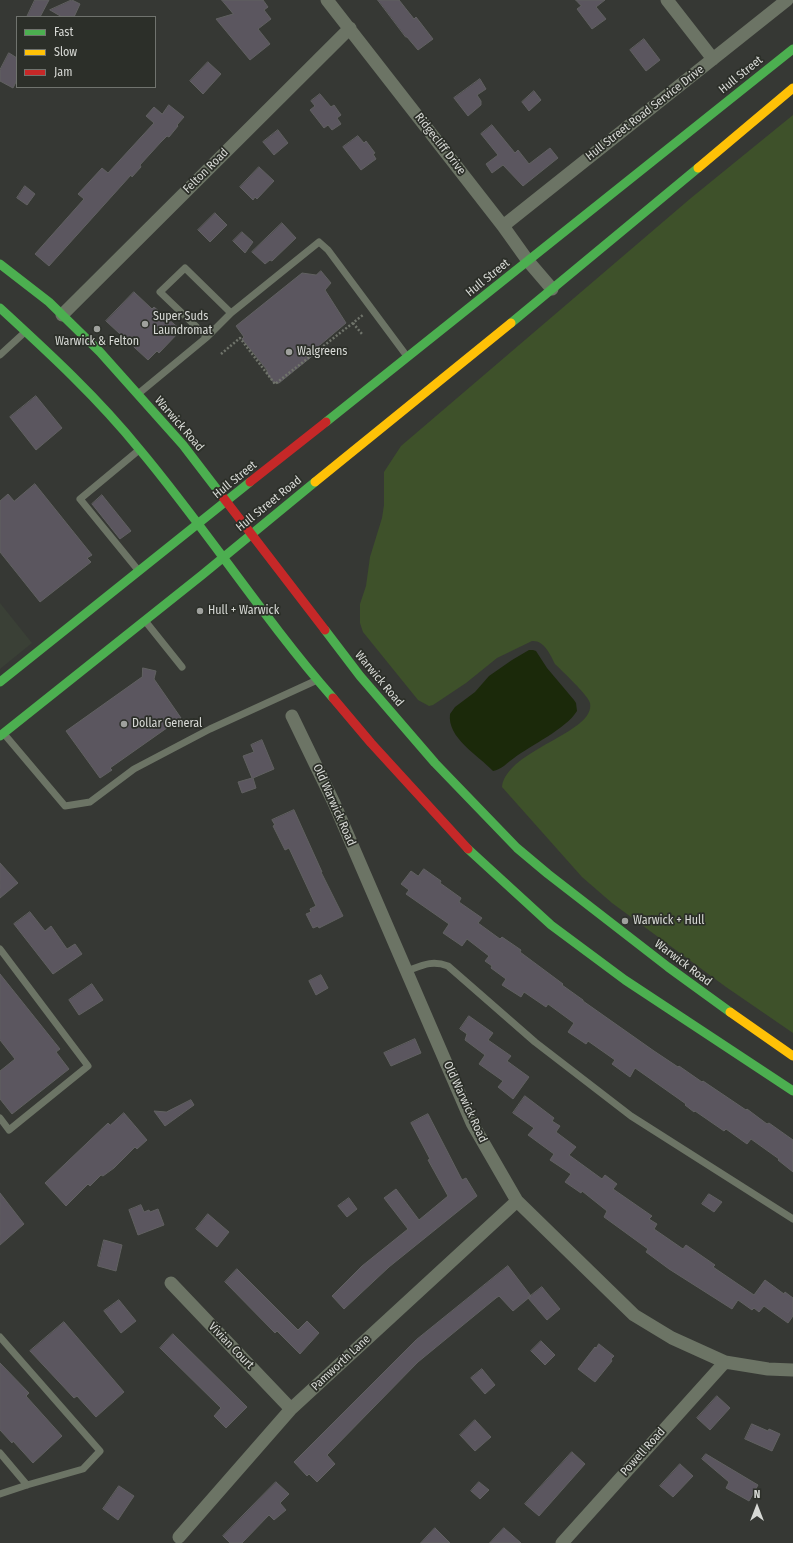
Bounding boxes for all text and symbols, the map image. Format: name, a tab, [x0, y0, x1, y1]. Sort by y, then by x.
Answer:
legend	[16, 16, 156, 88]
text: Fast	[54, 25, 73, 39]
text: Slow	[54, 45, 77, 59]
street label: Hull Street	[716, 53, 766, 97]
street label: Hull Street Road Service Drive	[583, 62, 707, 164]
text: Jam	[54, 65, 72, 79]
street label: Ridgecliff Drive	[411, 110, 469, 178]
street label: Felton Road	[180, 145, 232, 197]
street label: Hull Street	[463, 256, 513, 300]
place label: Super Suds Laundromat	[153, 310, 212, 338]
marker: Super Suds Laundromat	[140, 319, 150, 329]
marker: Warwick & Felton	[92, 324, 102, 334]
place label: Warwick & Felton	[55, 335, 139, 349]
place label: Walgreens	[297, 345, 347, 359]
marker: Walgreens	[284, 347, 294, 357]
street label: Warwick Road	[151, 394, 207, 454]
street label: Hull Street	[210, 458, 260, 502]
street label: Hull Street Road	[233, 473, 305, 535]
place label: Hull + Warwick	[208, 604, 279, 618]
marker: Hull + Warwick	[195, 606, 205, 616]
street label: Warwick Road	[352, 648, 406, 710]
place label: Dollar General	[132, 717, 202, 731]
marker: Dollar General	[119, 719, 129, 729]
street label: Old Warwick Road	[310, 762, 358, 848]
place label: Warwick + Hull	[633, 914, 704, 928]
marker: Warwick + Hull	[620, 916, 630, 926]
street label: Warwick Road	[652, 937, 714, 989]
street label: Old Warwick Road	[440, 1059, 490, 1145]
street label: Vivian Court	[205, 1320, 257, 1372]
street label: Pamworth Lane	[308, 1332, 374, 1394]
street label: Powell Road	[618, 1425, 668, 1479]
north arrow	[737, 1487, 777, 1527]
text: N	[754, 1488, 760, 1501]

